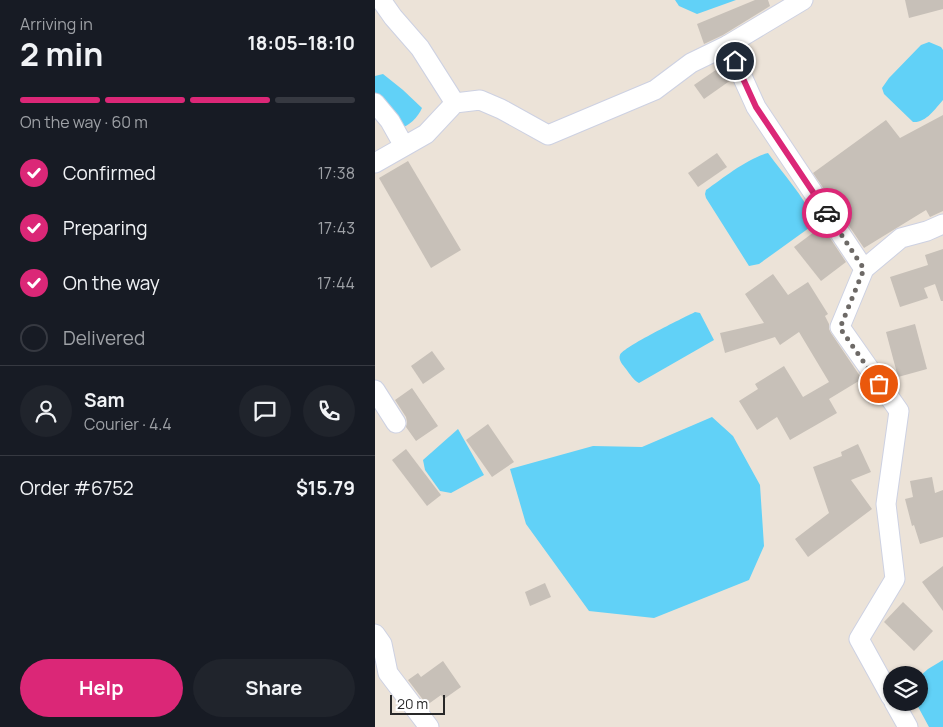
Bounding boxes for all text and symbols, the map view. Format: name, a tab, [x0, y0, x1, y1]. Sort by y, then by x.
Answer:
text: Arriving in	[20, 13, 93, 35]
text: 18:05–18:10	[247, 30, 355, 56]
text: 2 min	[20, 32, 103, 76]
pin	[714, 40, 756, 82]
icon: home	[721, 47, 749, 75]
text: On the way · 60 m	[20, 111, 148, 133]
icon: check	[20, 159, 48, 187]
text: Confirmed	[63, 160, 156, 186]
text: 17:38	[318, 162, 355, 184]
courier	[802, 188, 852, 238]
icon: car	[813, 199, 841, 227]
icon: check	[20, 214, 48, 242]
text: Preparing	[63, 215, 148, 241]
text: 17:43	[318, 217, 355, 239]
icon: check	[20, 269, 48, 297]
text: On the way	[63, 270, 160, 296]
text: 17:44	[317, 272, 355, 294]
text: Delivered	[63, 325, 145, 351]
pin	[858, 363, 900, 405]
icon: bag	[865, 370, 893, 398]
button: person	[20, 385, 72, 437]
button: chat	[239, 385, 291, 437]
button: phone	[303, 385, 355, 437]
text: Sam	[84, 387, 125, 413]
text: Courier · 4.4	[84, 413, 172, 435]
text: Order #6752	[20, 475, 134, 501]
text: $15.79	[296, 475, 355, 501]
button: Help	[20, 659, 183, 717]
button: Share	[193, 659, 355, 717]
map controls	[883, 666, 928, 711]
button: layers	[883, 666, 928, 711]
scale bar	[390, 692, 445, 715]
text: 20 m	[397, 694, 428, 713]

